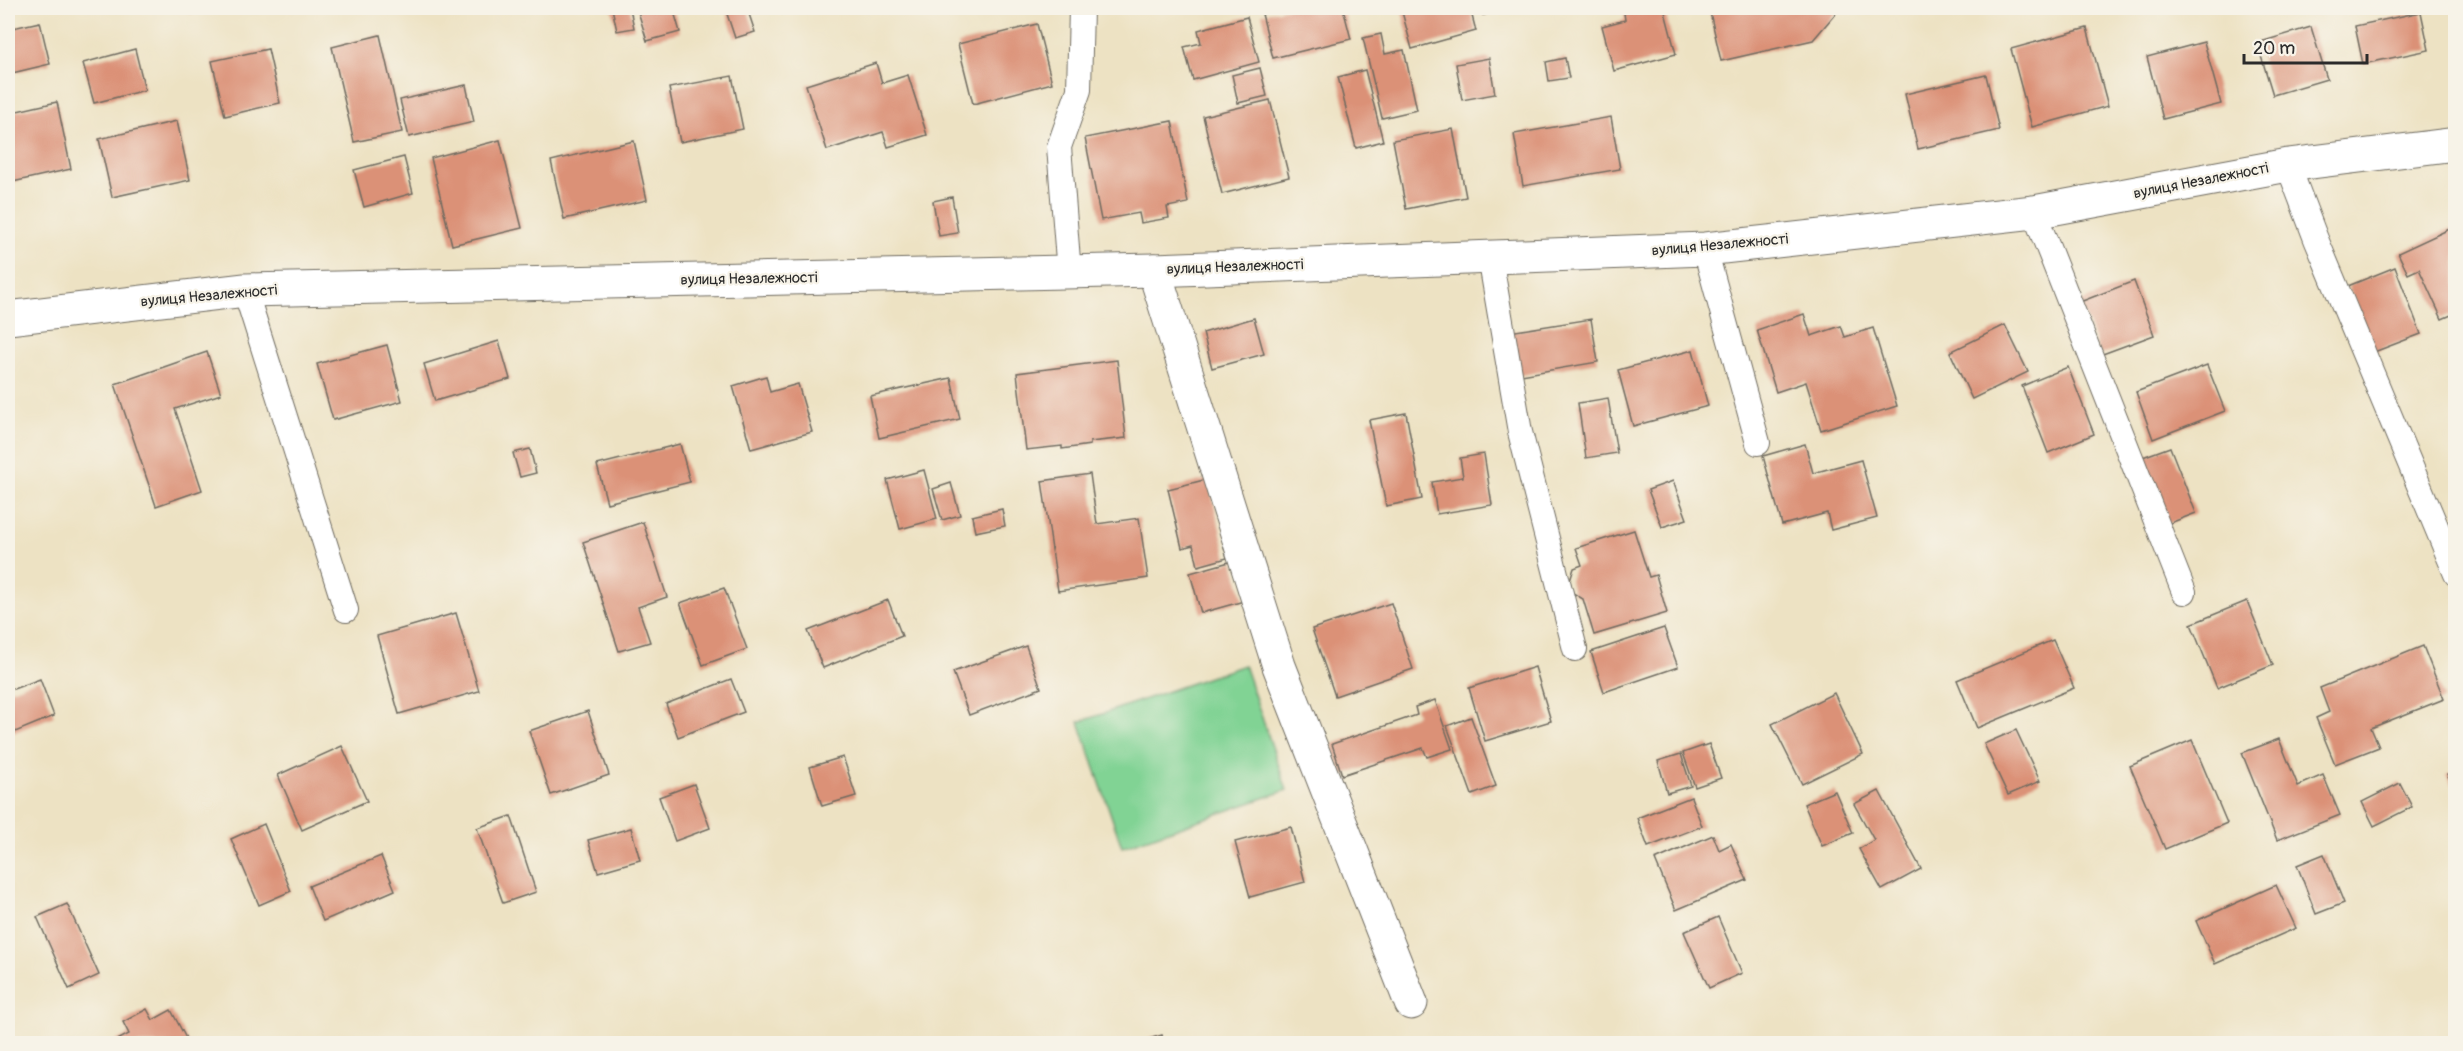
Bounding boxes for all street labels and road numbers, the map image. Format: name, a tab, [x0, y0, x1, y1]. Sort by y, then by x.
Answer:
street label: вулиця Незалежності	[2132, 159, 2270, 203]
street label: вулиця Незалежності	[1651, 230, 1789, 260]
street label: вулиця Незалежності	[1166, 255, 1304, 279]
street label: вулиця Незалежності	[680, 268, 818, 290]
street label: вулиця Незалежності	[140, 281, 278, 311]

